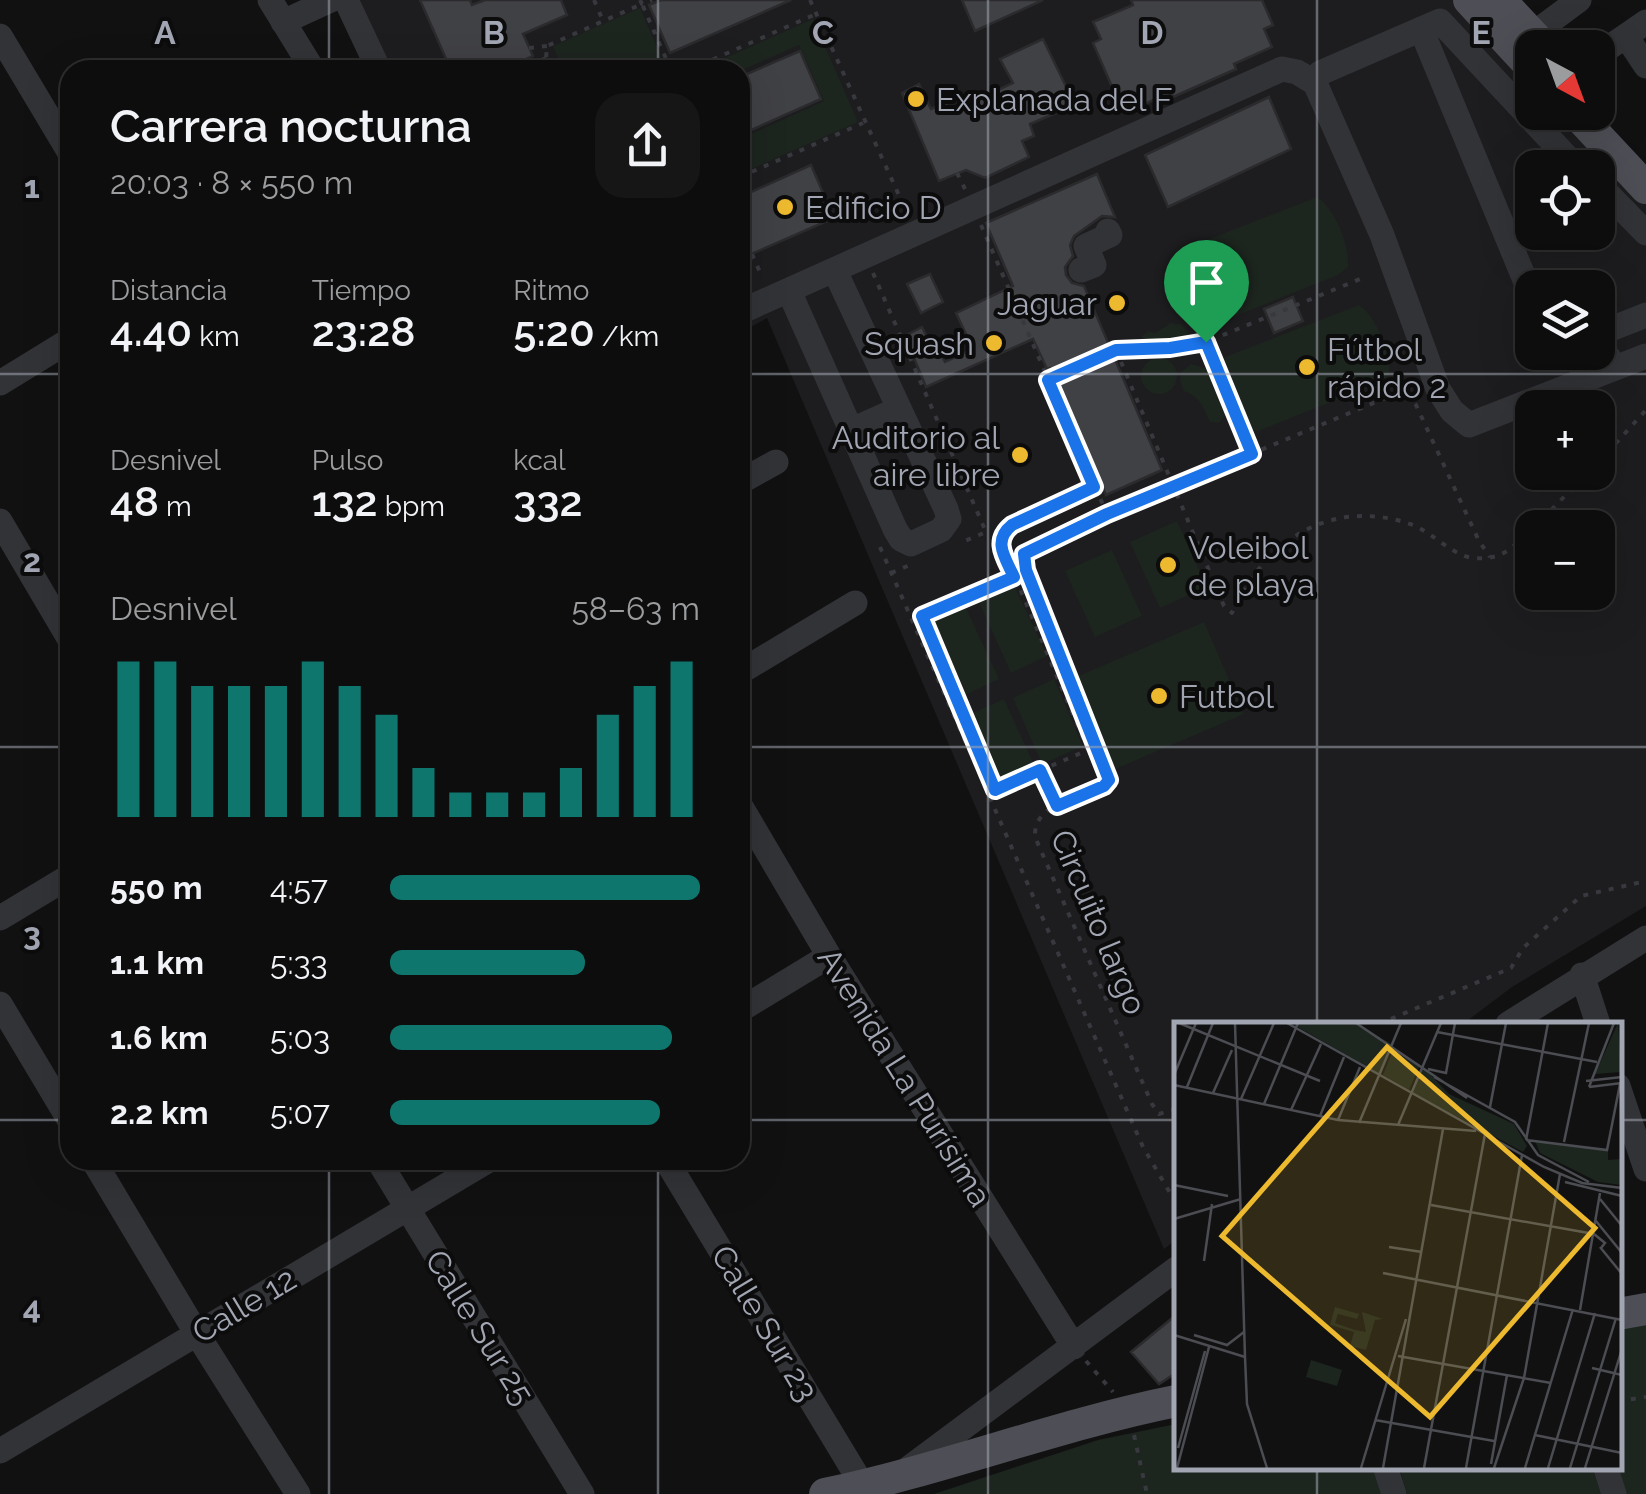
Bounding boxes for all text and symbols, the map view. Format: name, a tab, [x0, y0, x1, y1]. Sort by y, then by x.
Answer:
text: A	[154, 14, 176, 51]
text: B	[483, 14, 505, 51]
text: C	[812, 14, 834, 51]
text: D	[1141, 14, 1163, 51]
text: E	[1471, 14, 1491, 51]
north arrow	[1515, 30, 1615, 130]
map controls	[1515, 30, 1615, 610]
place label: Explanada del F	[936, 81, 1173, 118]
marker: Explanada del F	[905, 88, 927, 110]
button: share	[595, 93, 700, 198]
text: Carrera nocturna	[110, 100, 472, 153]
button: locate	[1515, 150, 1615, 250]
text: 20:03 · 8 × 550 m	[110, 164, 353, 201]
text: 1	[24, 168, 40, 205]
place label: Edificio D	[805, 189, 942, 226]
marker: Edificio D	[774, 196, 796, 218]
pin	[1164, 240, 1249, 343]
icon: arrive	[1179, 255, 1234, 310]
button: layers	[1515, 270, 1615, 370]
text: Distancia	[110, 274, 227, 307]
text: Tiempo	[312, 274, 411, 307]
text: Ritmo	[513, 274, 589, 307]
place label: Jaguar	[997, 285, 1097, 322]
marker: Jaguar	[1106, 292, 1128, 314]
text: 4.40	[110, 307, 192, 356]
text: 23:28	[312, 307, 415, 356]
text: 5:20	[513, 307, 595, 356]
text: km	[192, 320, 240, 353]
text: /km	[595, 320, 659, 353]
place label: Squash	[864, 325, 974, 362]
place label: Fútbol rápido 2	[1327, 331, 1446, 405]
marker: Squash	[983, 332, 1005, 354]
marker: Fútbol rápido 2	[1296, 356, 1318, 378]
button: +	[1515, 390, 1615, 490]
place label: Auditorio al aire libre	[832, 419, 1000, 493]
text: Desnivel	[110, 444, 221, 477]
text: Pulso	[312, 444, 384, 477]
text: kcal	[513, 444, 566, 477]
marker: Auditorio al aire libre	[1009, 444, 1031, 466]
text: 48	[110, 477, 159, 526]
text: 132	[312, 477, 378, 526]
text: 332	[513, 477, 583, 526]
text: m	[159, 490, 192, 523]
text: bpm	[378, 490, 445, 523]
button: −	[1515, 510, 1615, 610]
place label: Voleibol de playa	[1188, 529, 1315, 603]
text: 2	[23, 542, 41, 579]
marker: Voleibol de playa	[1157, 554, 1179, 576]
text: Desnivel	[110, 590, 237, 627]
text: 58–63 m	[571, 590, 700, 627]
place label: Futbol	[1179, 678, 1274, 715]
marker: Futbol	[1148, 685, 1170, 707]
street label: Circuito largo	[1044, 824, 1154, 1020]
text: 550 m	[110, 869, 203, 906]
text: 4:57	[270, 869, 328, 906]
text: 3	[23, 915, 41, 952]
street label: Avenida La Purísima	[810, 941, 1000, 1213]
text: 1.1 km	[110, 944, 204, 981]
text: 5:33	[270, 944, 328, 981]
text: 1.6 km	[110, 1019, 208, 1056]
text: 5:03	[270, 1019, 330, 1056]
inset map	[1174, 1022, 1621, 1469]
text: 2.2 km	[110, 1094, 209, 1131]
text: 5:07	[270, 1094, 330, 1131]
street label: Calle Sur 23	[704, 1239, 826, 1407]
street label: Calle Sur 25	[418, 1243, 542, 1411]
street label: Calle 12	[186, 1260, 302, 1350]
text: 4	[23, 1289, 41, 1326]

